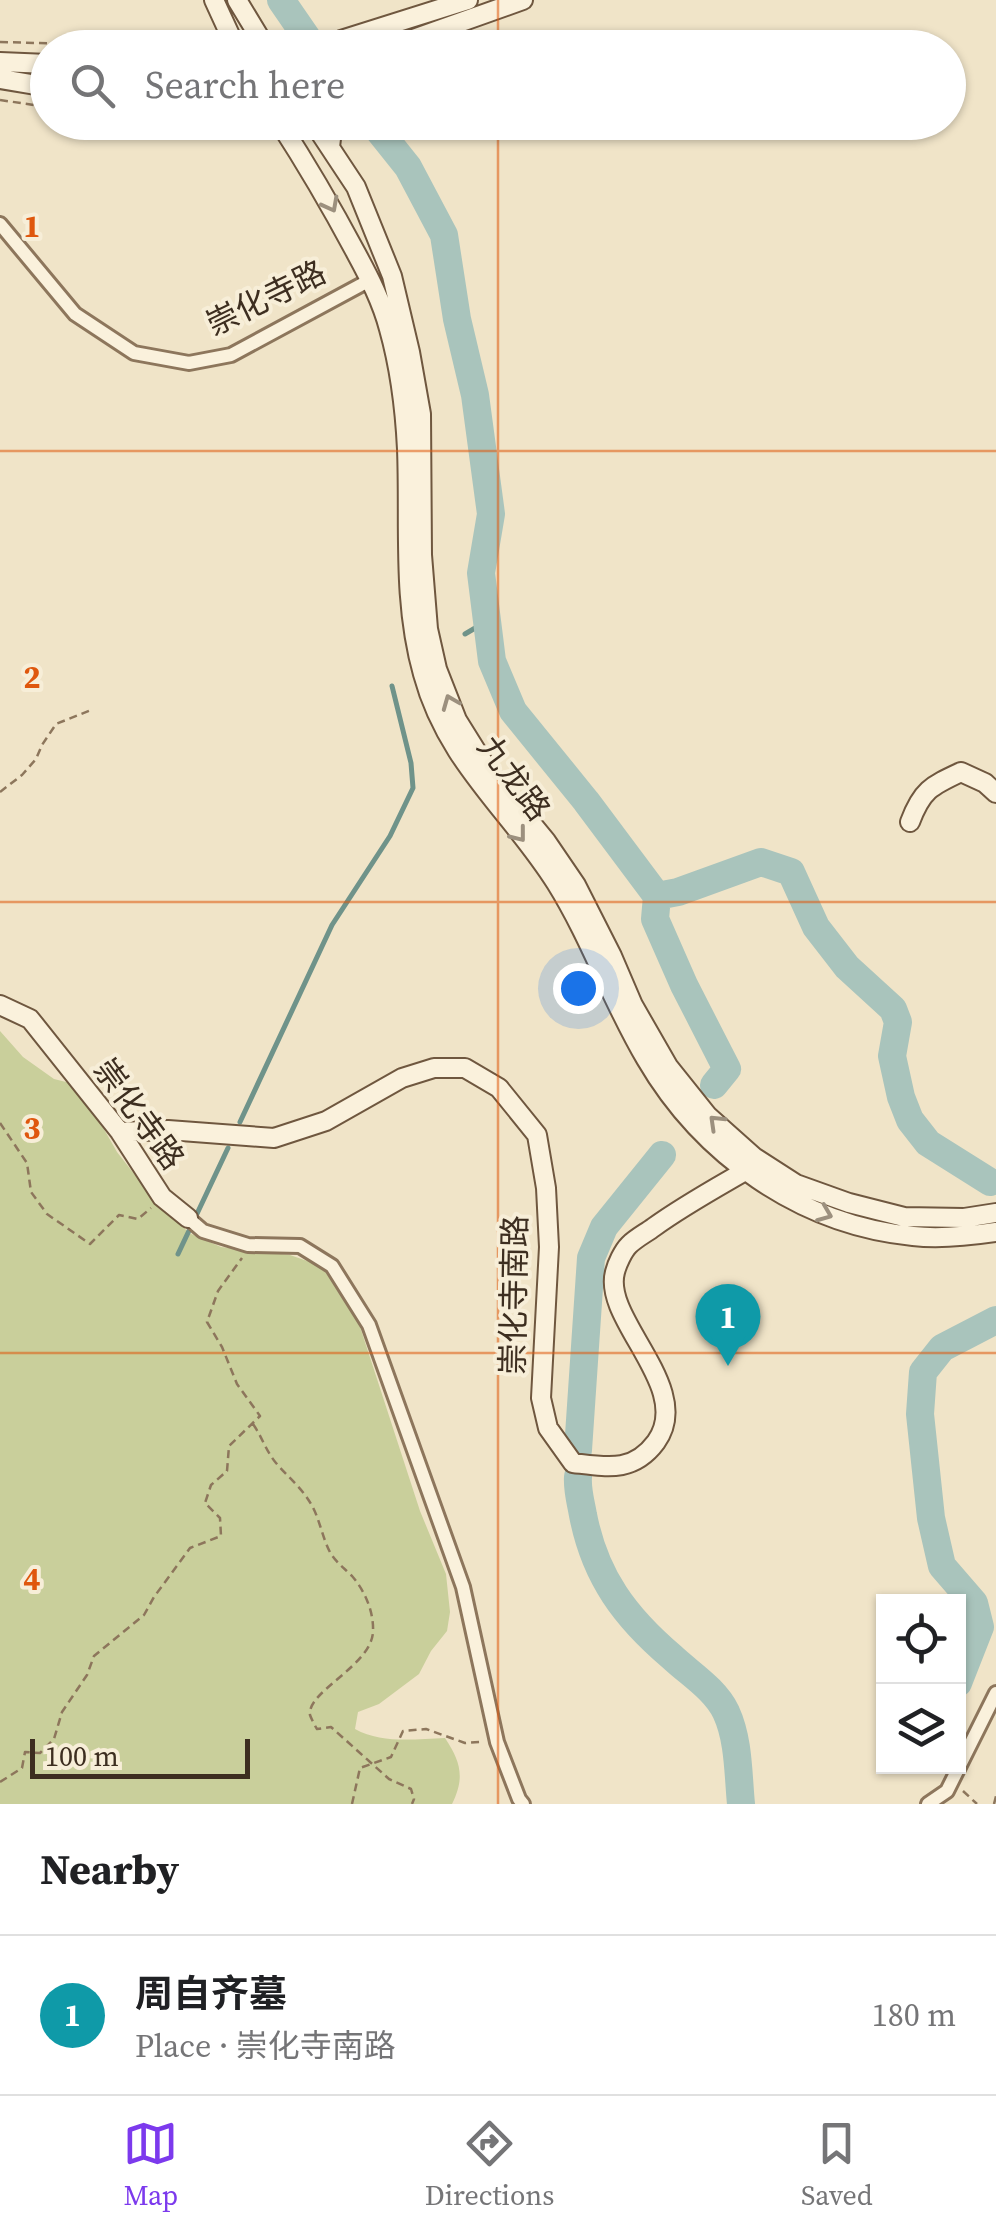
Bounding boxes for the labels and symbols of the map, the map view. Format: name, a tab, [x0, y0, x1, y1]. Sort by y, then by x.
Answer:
one-way arrow	[319, 194, 338, 213]
text: 1	[23, 204, 41, 248]
street label: 崇化寺路	[199, 250, 333, 346]
text: 2	[23, 655, 41, 699]
one-way arrow	[442, 694, 462, 711]
street label: 九龙路	[468, 726, 560, 830]
one-way arrow	[508, 824, 525, 842]
your location	[553, 963, 604, 1014]
street label: 崇化寺路	[84, 1049, 194, 1179]
text: 3	[23, 1106, 41, 1150]
one-way arrow	[709, 1116, 727, 1134]
one-way arrow	[815, 1203, 833, 1223]
street label: 崇化寺南路	[491, 1215, 537, 1375]
pin: 1	[696, 1284, 760, 1366]
text: 4	[23, 1557, 41, 1601]
scale bar	[30, 1734, 250, 1778]

